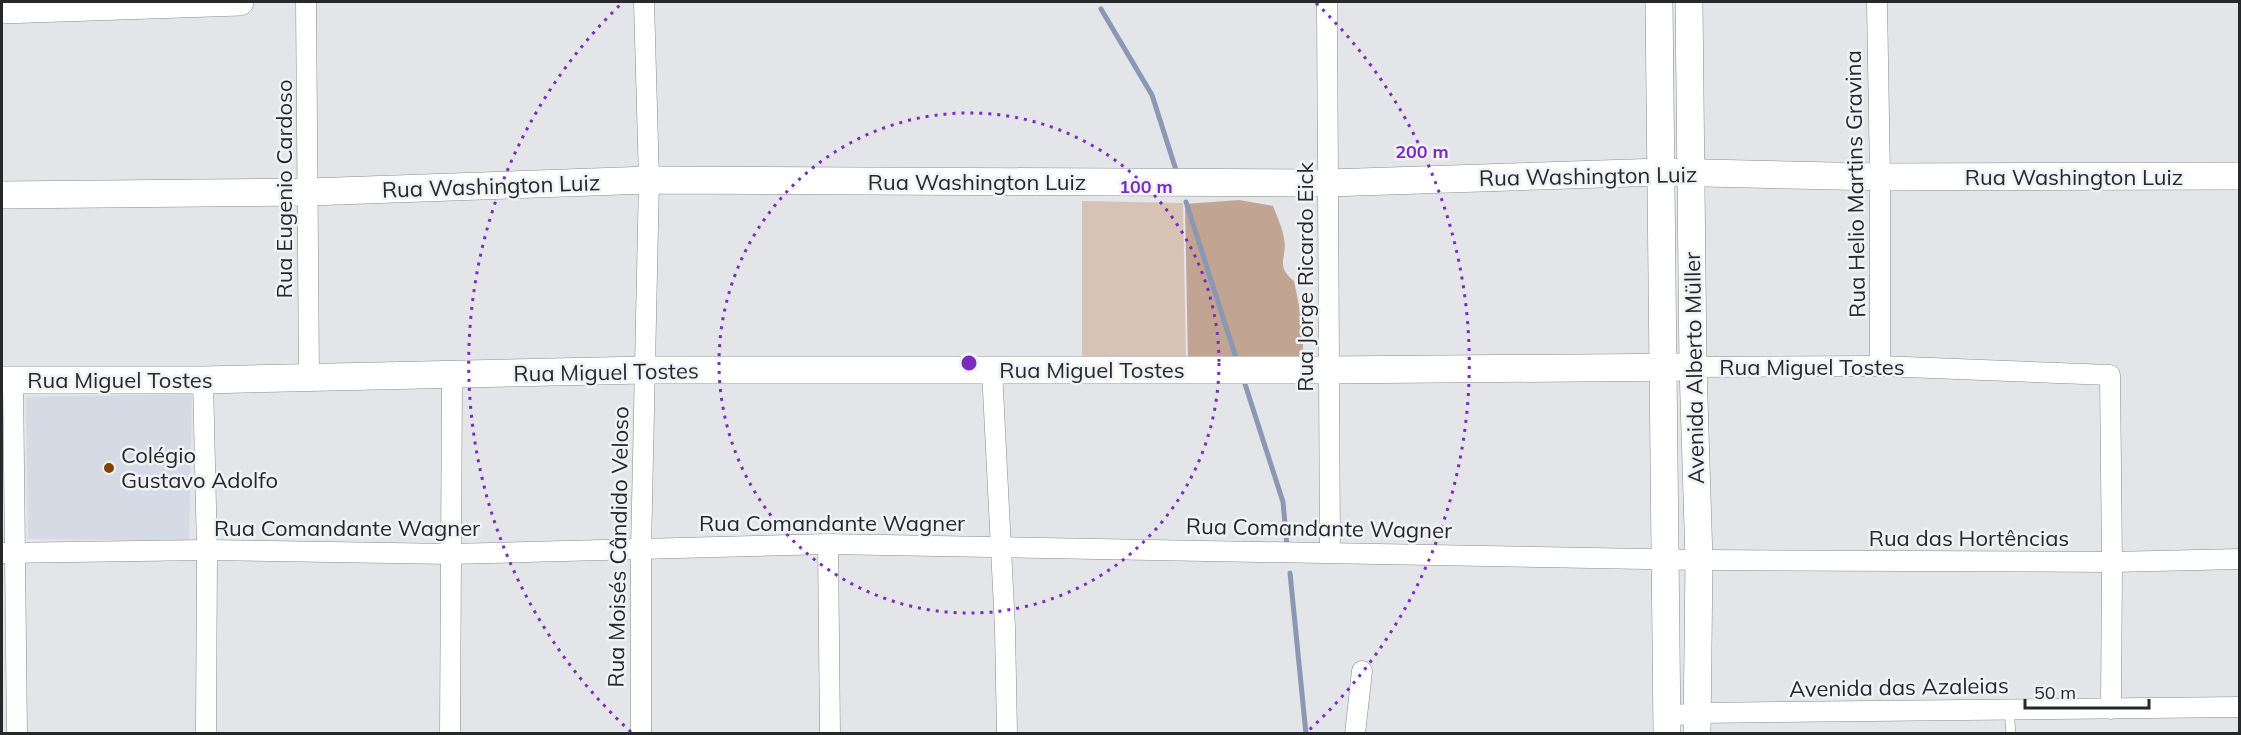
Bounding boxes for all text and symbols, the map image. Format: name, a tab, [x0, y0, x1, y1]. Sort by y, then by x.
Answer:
street label: Rua Helio Martins Gravina	[1839, 50, 1871, 318]
street label: Rua Eugenio Cardoso	[270, 79, 298, 299]
text: 200 m	[1395, 140, 1449, 163]
street label: Rua Washington Luiz	[1479, 160, 1697, 192]
street label: Rua Jorge Ricardo Eick	[1291, 161, 1319, 392]
street label: Rua Washington Luiz	[1965, 163, 2183, 191]
street label: Rua Washington Luiz	[381, 168, 601, 204]
street label: Rua Washington Luiz	[868, 168, 1086, 196]
text: 100 m	[1119, 175, 1173, 198]
street label: Avenida Alberto Müller	[1678, 252, 1710, 484]
centre of rings	[959, 353, 979, 373]
street label: Rua Miguel Tostes	[1719, 353, 1905, 381]
street label: Rua Miguel Tostes	[513, 356, 699, 388]
street label: Rua Miguel Tostes	[999, 356, 1185, 384]
street label: Rua Miguel Tostes	[27, 366, 213, 394]
street label: Rua Moisés Cândido Veloso	[602, 406, 634, 688]
place label: Colégio Gustavo Adolfo	[121, 441, 278, 494]
marker: Colégio Gustavo Adolfo	[102, 461, 116, 475]
street label: Rua Comandante Wagner	[699, 509, 965, 537]
street label: Rua Comandante Wagner	[1186, 512, 1452, 544]
street label: Rua Comandante Wagner	[214, 514, 480, 542]
street label: Rua das Hortências	[1869, 524, 2069, 552]
street label: Avenida das Azaleias	[1789, 671, 2009, 703]
scale bar	[2025, 672, 2150, 710]
text: 50 m	[2034, 681, 2076, 704]

